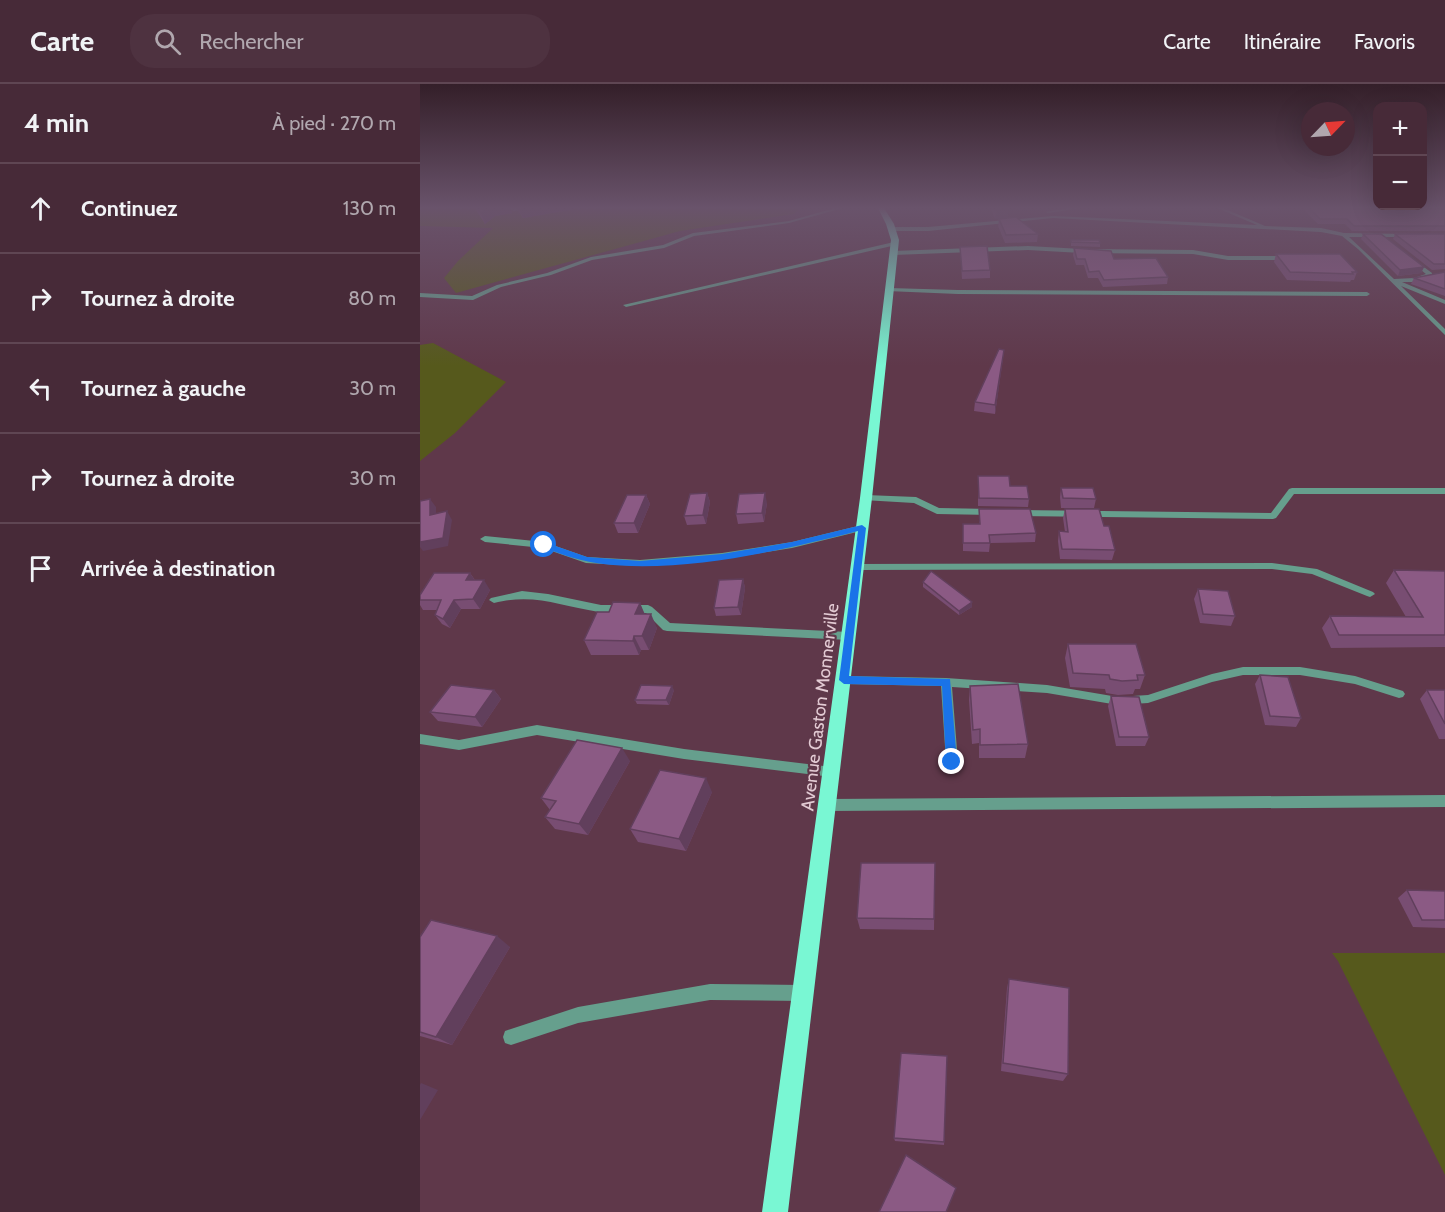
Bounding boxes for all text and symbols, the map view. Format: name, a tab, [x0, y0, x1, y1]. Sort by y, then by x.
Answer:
search box	[130, 14, 550, 68]
text: Carte	[30, 24, 94, 58]
icon: search	[151, 25, 184, 58]
text: Rechercher	[199, 28, 303, 55]
text: Carte	[1163, 29, 1211, 54]
text: Itinéraire	[1244, 29, 1321, 54]
text: Favoris	[1354, 29, 1415, 54]
north arrow	[1301, 102, 1355, 156]
map controls	[1373, 102, 1427, 210]
button: +	[1373, 102, 1427, 156]
text: 4 min	[24, 107, 89, 139]
text: À pied · 270 m	[272, 111, 396, 135]
button: −	[1373, 156, 1427, 210]
icon: ahead	[24, 192, 57, 225]
text: Continuez	[81, 195, 178, 222]
text: 130 m	[343, 196, 396, 220]
icon: right	[24, 282, 57, 315]
text: Tournez à droite	[81, 285, 235, 312]
text: 80 m	[348, 286, 396, 310]
icon: left	[24, 372, 57, 405]
text: Tournez à gauche	[81, 375, 246, 402]
text: 30 m	[349, 376, 396, 400]
icon: right	[24, 462, 57, 495]
text: Tournez à droite	[81, 465, 235, 492]
text: 30 m	[349, 466, 396, 490]
route start	[530, 531, 556, 557]
icon: arrive	[24, 552, 57, 585]
text: Arrivée à destination	[81, 555, 275, 582]
street label: Avenue Gaston Monnerville	[796, 602, 844, 812]
route end	[938, 748, 964, 774]

